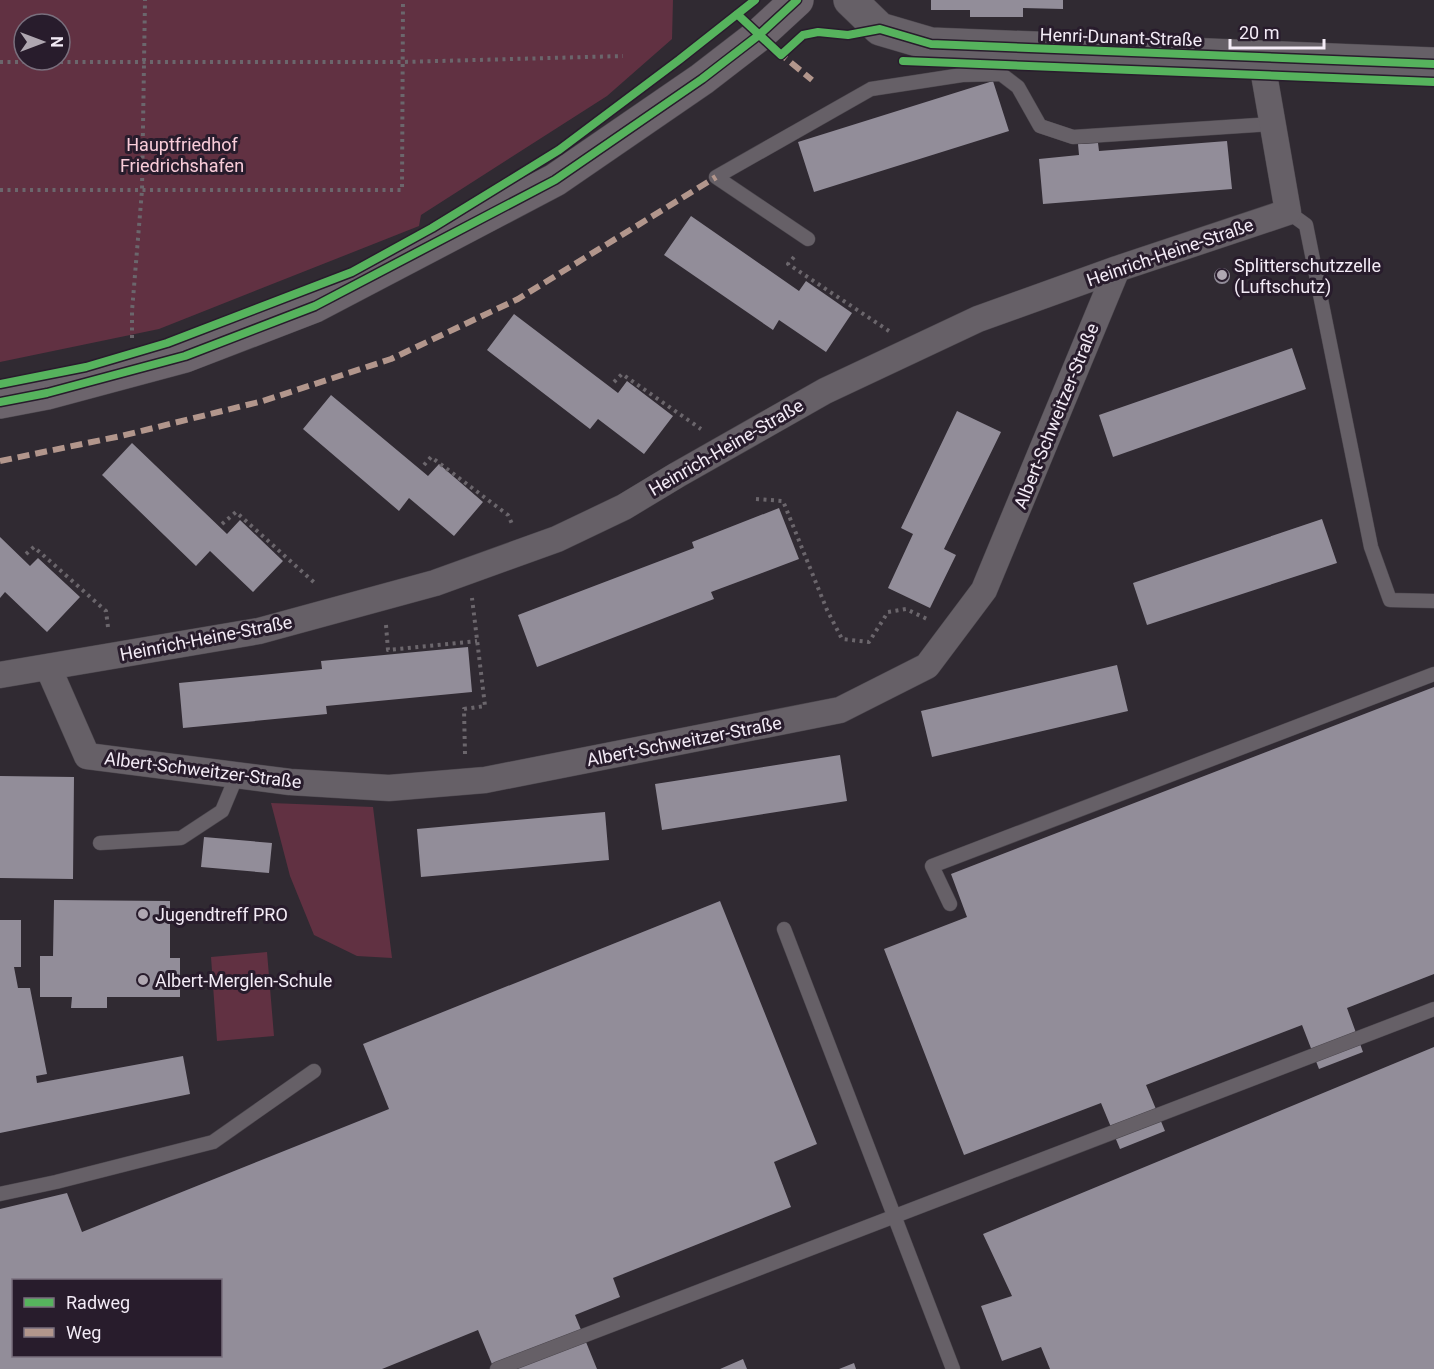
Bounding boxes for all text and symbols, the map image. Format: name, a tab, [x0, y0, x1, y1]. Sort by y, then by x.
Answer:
north arrow	[12, 12, 72, 72]
scale bar	[1230, 12, 1324, 50]
text: 20 m	[1239, 22, 1279, 43]
street label: Henri-Dunant-Straße	[1039, 24, 1203, 50]
text: N	[47, 36, 66, 48]
park label: Hauptfriedhof Friedrichshafen	[120, 134, 244, 176]
street label: Heinrich-Heine-Straße	[1084, 214, 1256, 290]
place label: Splitterschutzzelle (Luftschutz)	[1234, 255, 1381, 298]
marker: Splitterschutzzelle (Luftschutz)	[1215, 268, 1229, 282]
street label: Albert-Schweitzer-Straße	[1009, 320, 1103, 512]
street label: Heinrich-Heine-Straße	[645, 394, 807, 500]
street label: Heinrich-Heine-Straße	[118, 611, 294, 665]
street label: Albert-Schweitzer-Straße	[585, 712, 783, 770]
street label: Albert-Schweitzer-Straße	[103, 747, 303, 793]
place label: Jugendtreff PRO	[155, 904, 288, 925]
marker: Jugendtreff PRO	[136, 907, 150, 921]
place label: Albert-Merglen-Schule	[155, 970, 332, 991]
marker: Albert-Merglen-Schule	[136, 973, 150, 987]
legend	[12, 1279, 222, 1357]
text: Radweg	[66, 1292, 130, 1313]
text: Weg	[66, 1322, 101, 1343]

